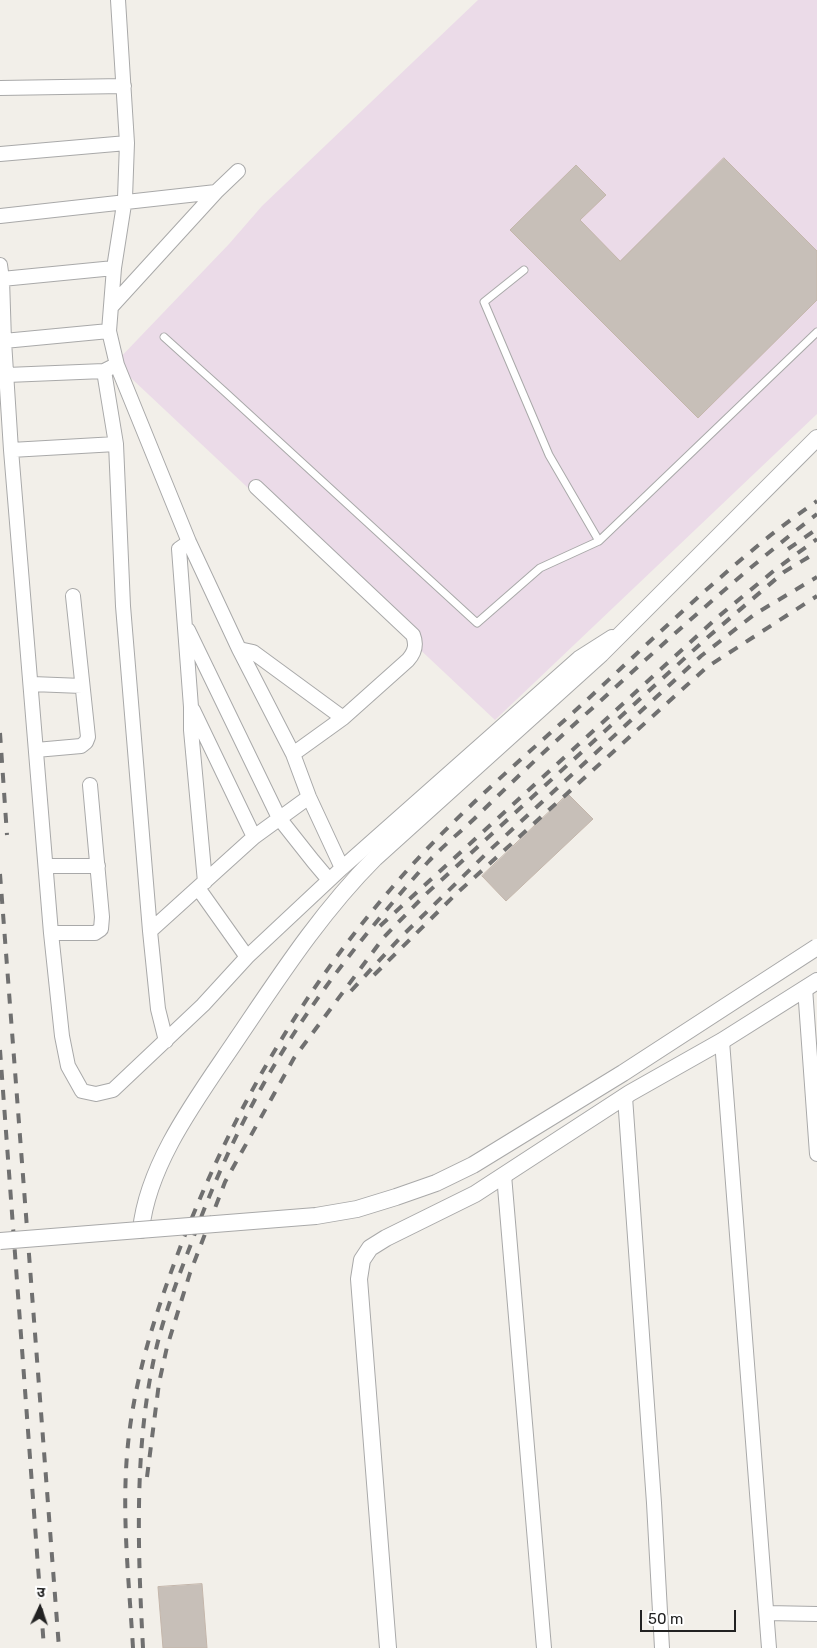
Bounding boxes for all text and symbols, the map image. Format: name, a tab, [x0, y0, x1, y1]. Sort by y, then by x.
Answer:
north arrow	[15, 1583, 65, 1633]
text: उ	[36, 1584, 45, 1601]
scale bar	[642, 1600, 738, 1632]
text: 50 m	[648, 1610, 683, 1628]

